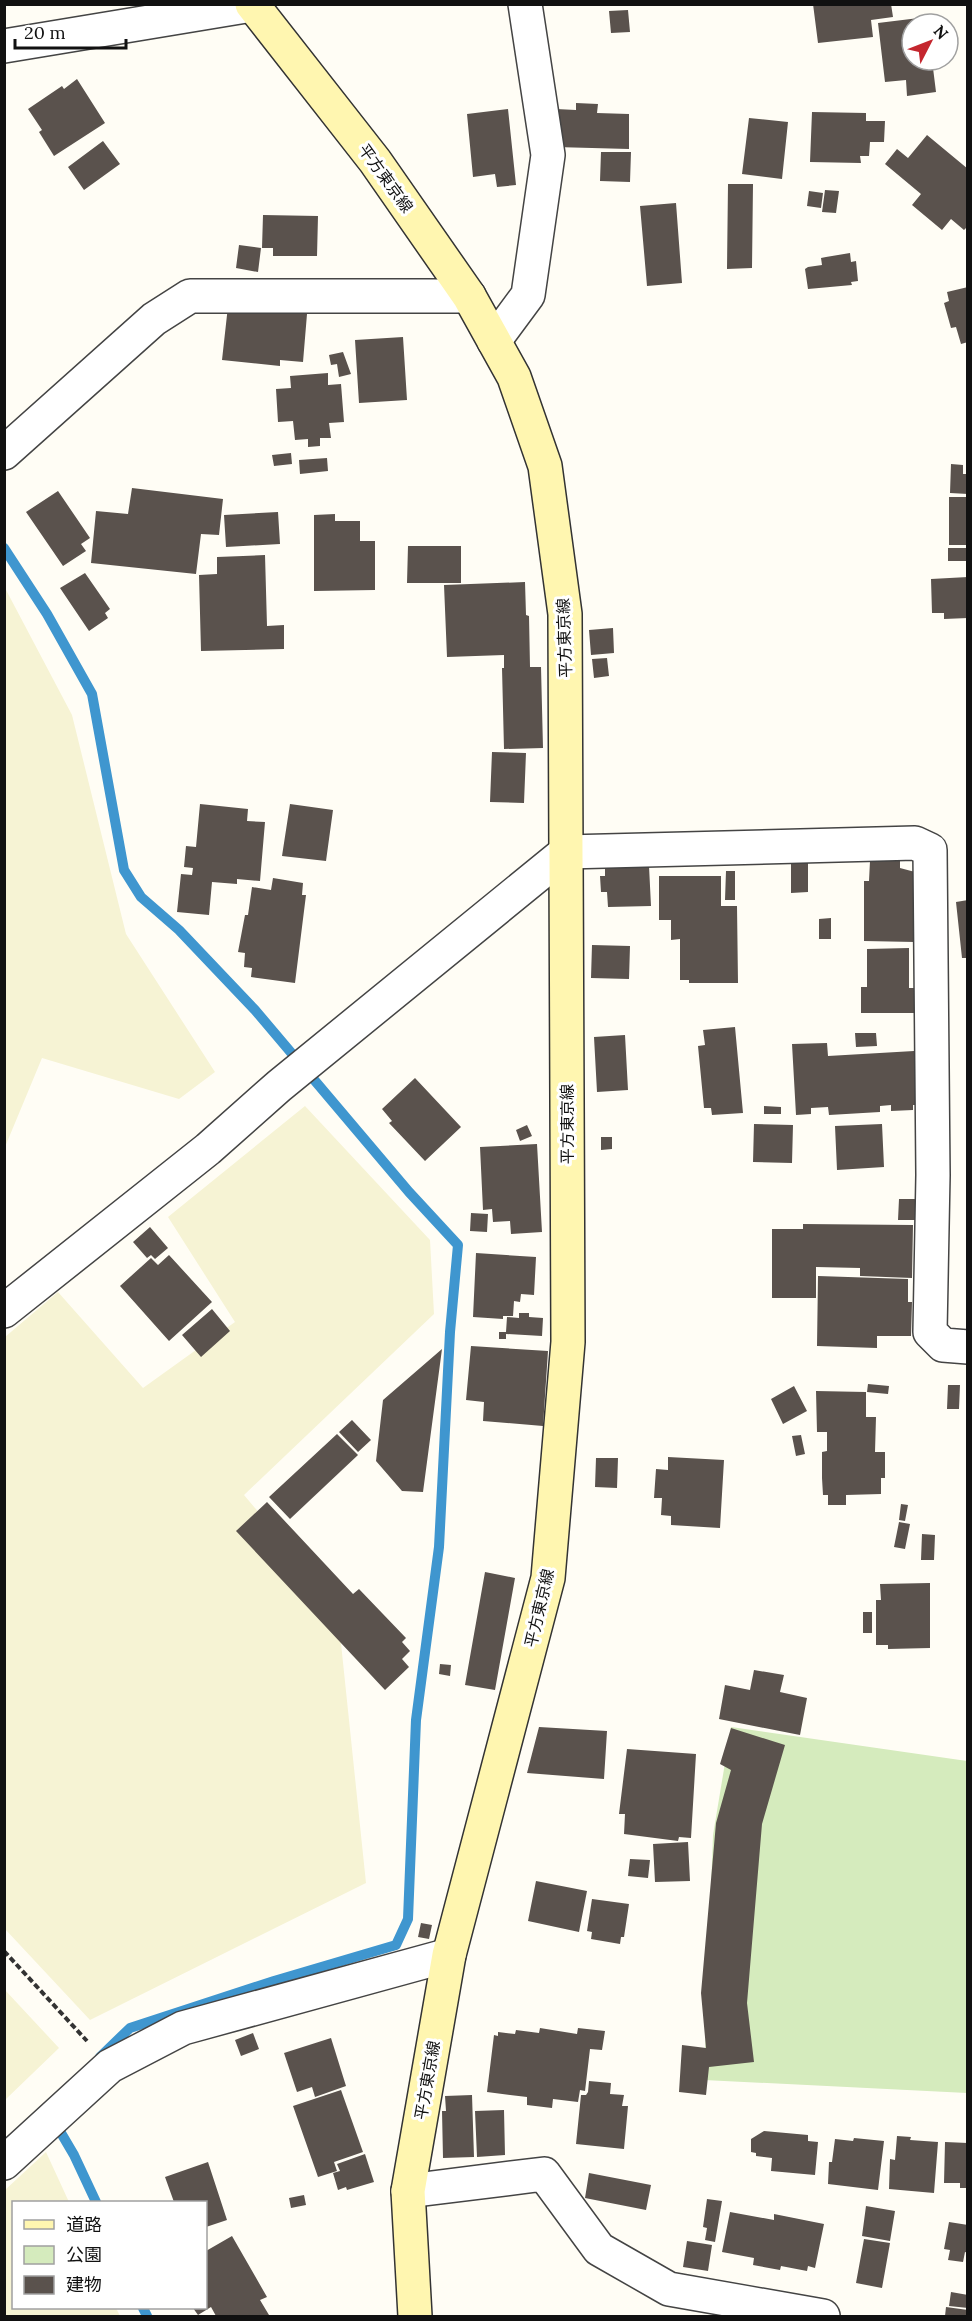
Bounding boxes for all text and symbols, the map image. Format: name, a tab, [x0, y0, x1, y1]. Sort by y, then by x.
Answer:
scale bar	[15, 12, 126, 50]
north arrow	[900, 12, 960, 72]
text: 20 m	[24, 21, 66, 44]
text: N	[930, 21, 953, 43]
street label: 平方東京線	[354, 140, 418, 216]
street label: 平方東京線	[553, 598, 575, 678]
street label: 平方東京線	[557, 1084, 577, 1164]
street label: 平方東京線	[520, 1567, 558, 1649]
street label: 平方東京線	[410, 2039, 444, 2121]
legend	[12, 2201, 207, 2309]
text: 道路	[66, 2213, 102, 2236]
text: 公園	[66, 2243, 102, 2266]
text: 建物	[66, 2273, 102, 2296]

